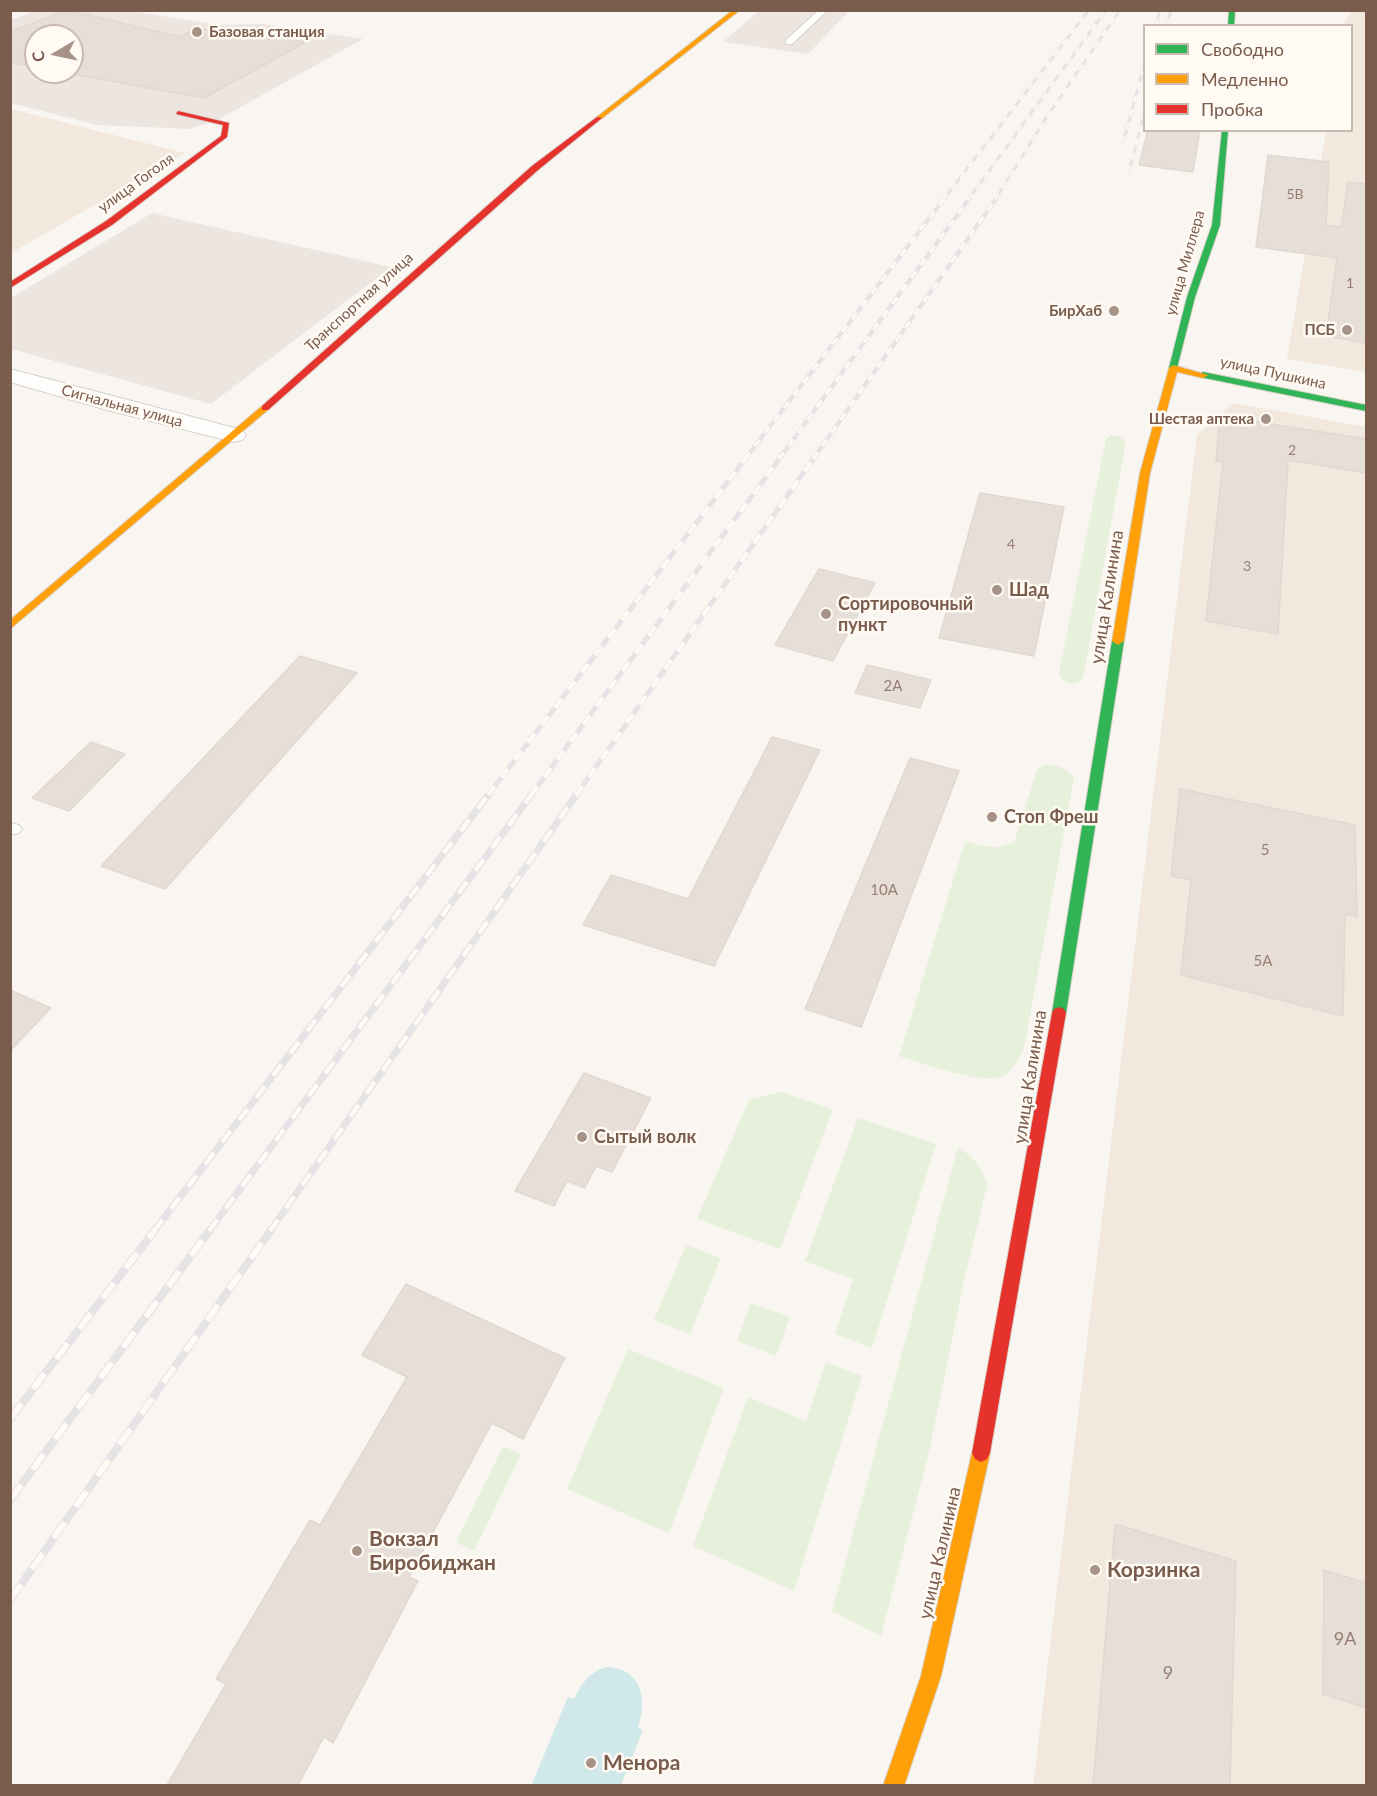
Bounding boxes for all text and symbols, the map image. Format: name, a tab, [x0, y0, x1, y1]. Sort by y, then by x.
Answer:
place label: Базовая станция	[209, 23, 324, 41]
north arrow	[24, 24, 84, 84]
legend	[1143, 24, 1353, 132]
marker: Базовая станция	[190, 25, 204, 39]
text: Свободно	[1201, 38, 1284, 60]
text: С	[27, 50, 48, 63]
text: Медленно	[1201, 68, 1289, 90]
text: Пробка	[1201, 98, 1263, 120]
street label: улица Гоголя	[95, 150, 177, 216]
house number: 5В	[1286, 186, 1304, 202]
street label: улица Миллера	[1161, 208, 1209, 318]
street label: Транспортная улица	[301, 249, 417, 355]
house number: 1	[1346, 275, 1354, 291]
place label: БирХаб	[1049, 302, 1102, 320]
marker: БирХаб	[1107, 304, 1121, 318]
place label: ПСБ	[1304, 321, 1335, 339]
marker: ПСБ	[1340, 323, 1354, 337]
street label: улица Пушкина	[1218, 353, 1328, 393]
street label: Сигнальная улица	[59, 381, 185, 431]
place label: Шестая аптека	[1149, 410, 1254, 428]
marker: Шестая аптека	[1259, 412, 1273, 426]
house number: 2	[1288, 442, 1296, 458]
street label: улица Калинина	[1086, 529, 1128, 665]
house number: 4	[1007, 536, 1015, 552]
house number: 3	[1243, 558, 1251, 574]
place label: Шад	[1009, 579, 1049, 601]
marker: Шад	[990, 583, 1004, 597]
place label: Сортировочный пункт	[838, 593, 973, 636]
marker: Сортировочный пункт	[819, 607, 833, 621]
house number: 2А	[884, 677, 902, 695]
place label: Стоп Фреш	[1004, 806, 1099, 828]
marker: Стоп Фреш	[985, 810, 999, 824]
house number: 5	[1261, 841, 1269, 859]
house number: 10А	[870, 881, 898, 899]
house number: 5А	[1254, 952, 1272, 970]
street label: улица Калинина	[1009, 1009, 1051, 1145]
place label: Сытый волк	[594, 1126, 696, 1148]
marker: Сытый волк	[575, 1130, 589, 1144]
street label: улица Калинина	[914, 1485, 966, 1621]
place label: Вокзал Биробиджан	[369, 1526, 496, 1576]
marker: Вокзал Биробиджан	[350, 1544, 364, 1558]
place label: Корзинка	[1107, 1557, 1200, 1583]
marker: Корзинка	[1088, 1563, 1102, 1577]
house number: 9А	[1334, 1628, 1356, 1650]
house number: 9	[1163, 1662, 1173, 1684]
place label: Менора	[603, 1750, 680, 1776]
marker: Менора	[584, 1756, 598, 1770]

